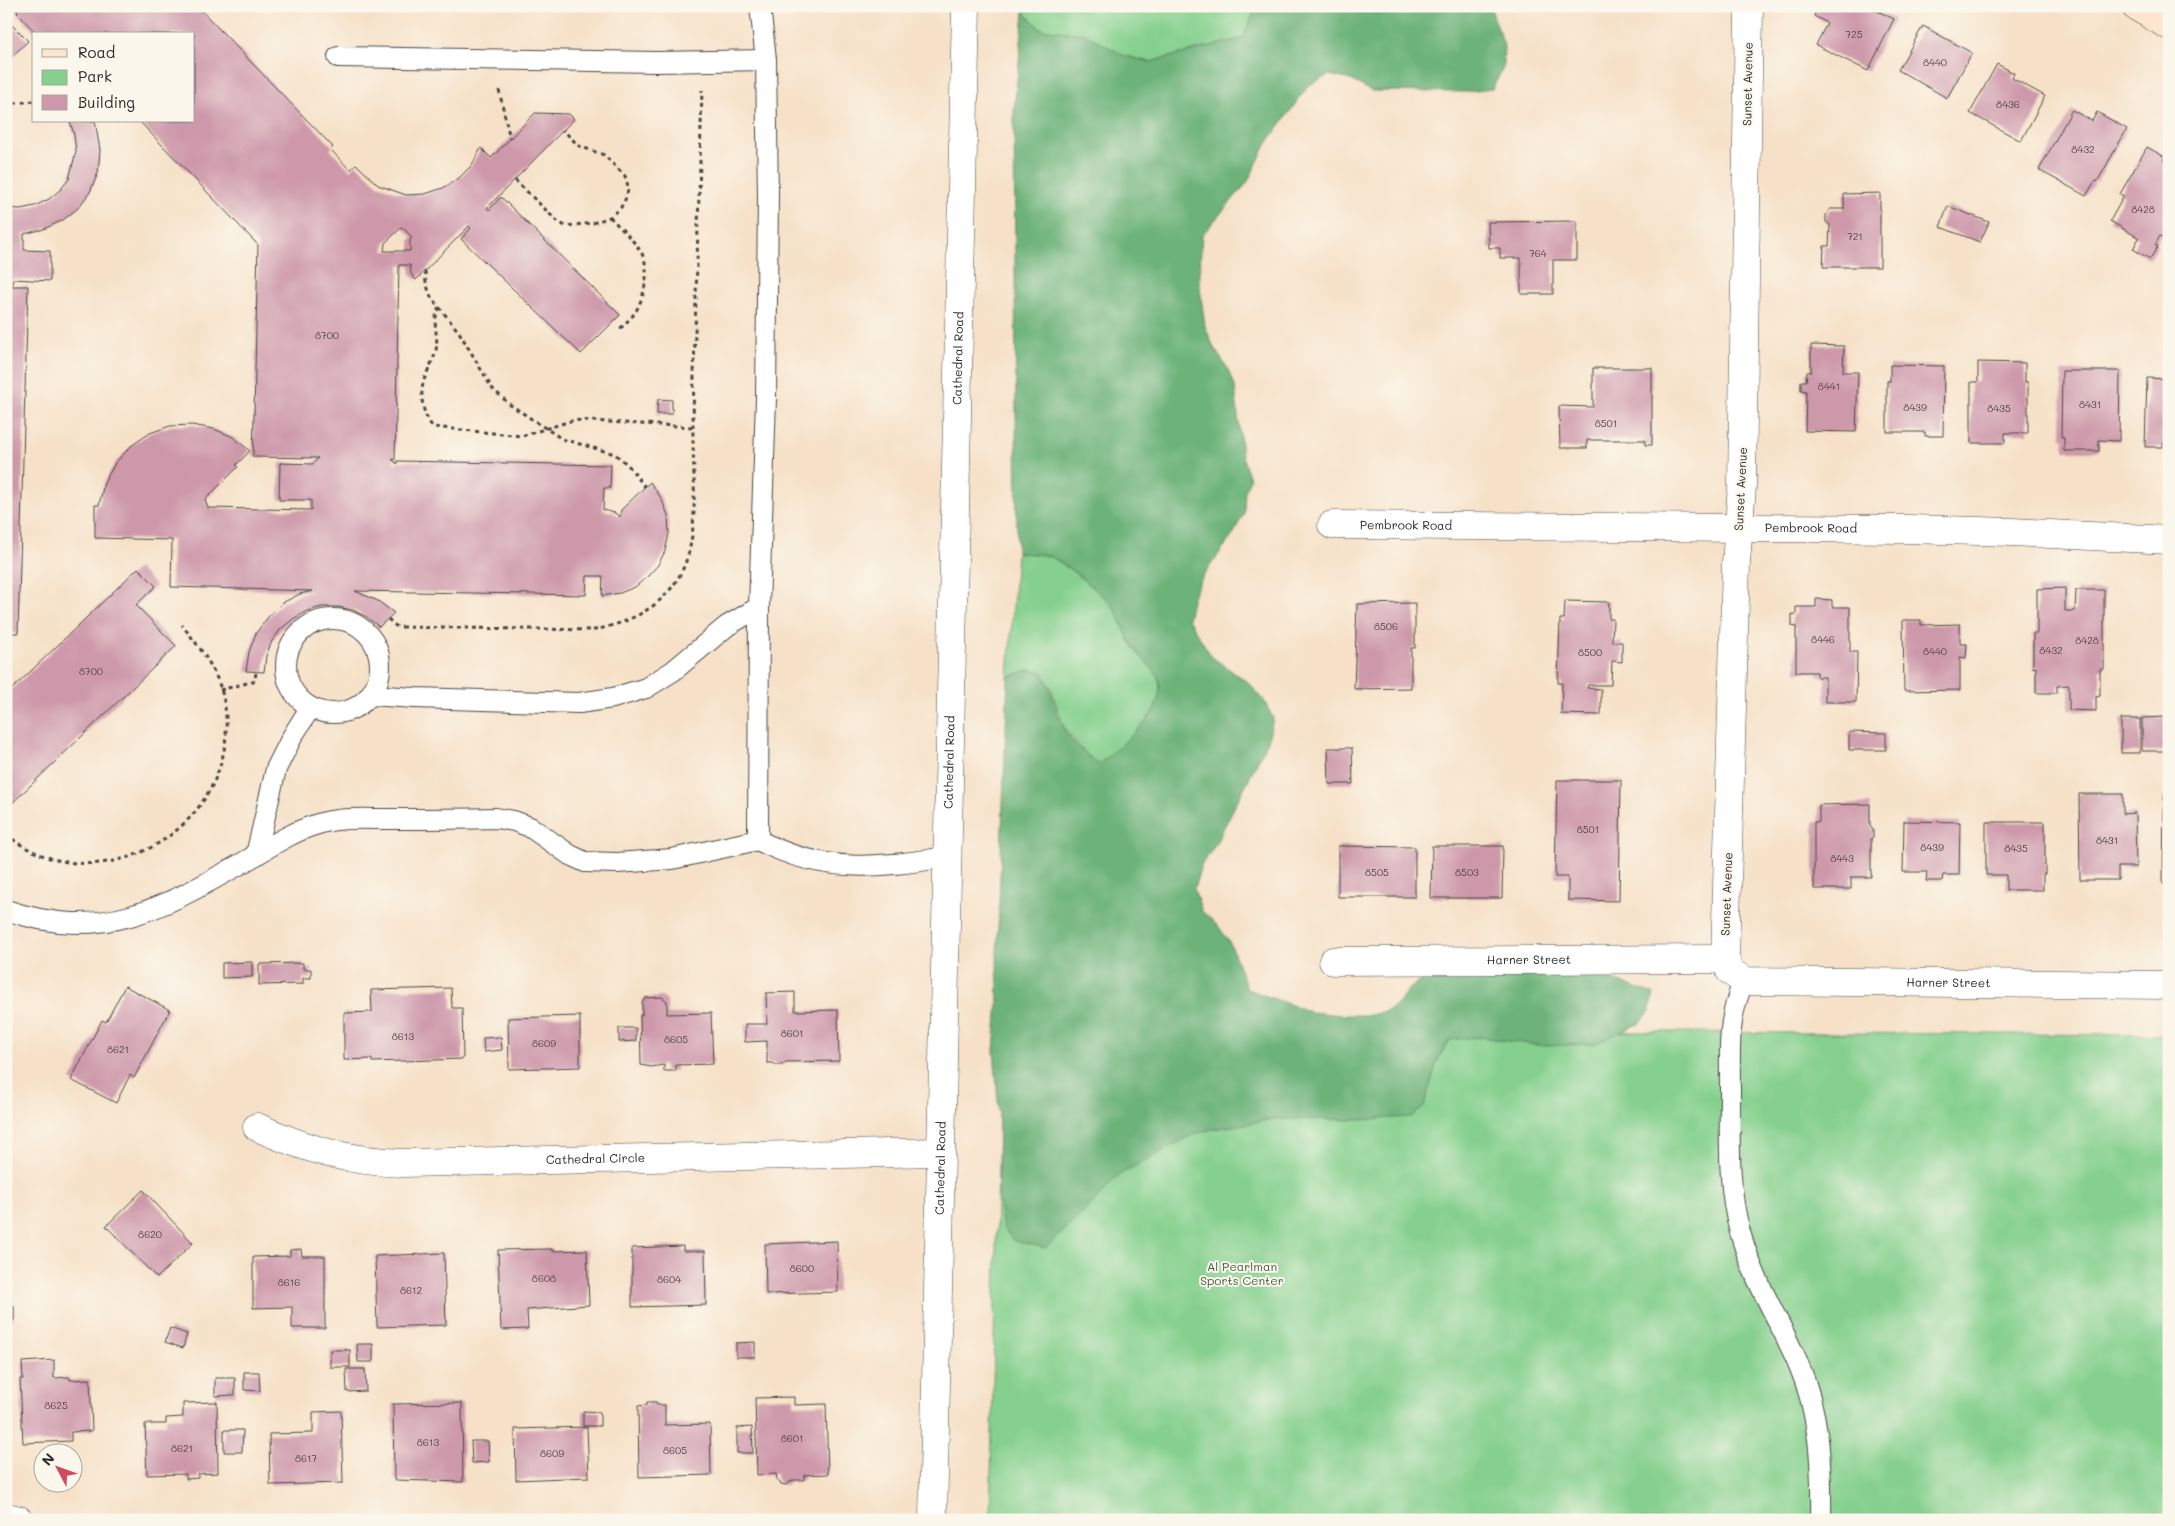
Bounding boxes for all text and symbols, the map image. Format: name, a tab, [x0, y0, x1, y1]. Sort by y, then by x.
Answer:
house number: 725	[1846, 27, 1863, 41]
legend	[32, 32, 195, 122]
text: Road	[78, 42, 115, 62]
street label: Sunset Avenue	[1738, 42, 1756, 126]
house number: 8440	[1923, 55, 1947, 69]
text: Park	[78, 66, 112, 86]
text: Building	[78, 92, 135, 112]
house number: 8436	[1996, 97, 2020, 111]
house number: 8432	[2071, 142, 2095, 156]
house number: 8428	[2131, 202, 2155, 216]
house number: 721	[1847, 229, 1863, 243]
house number: 764	[1529, 246, 1547, 260]
street label: Cathedral Road	[948, 311, 966, 405]
house number: 8700	[315, 328, 339, 342]
house number: 8441	[1818, 379, 1840, 393]
house number: 8431	[2079, 397, 2101, 411]
house number: 8439	[1903, 400, 1927, 414]
house number: 8435	[1987, 401, 2011, 415]
house number: 8501	[1595, 416, 1617, 430]
street label: Sunset Avenue	[1730, 447, 1750, 531]
street label: Pembrook Road	[1360, 516, 1453, 533]
street label: Pembrook Road	[1765, 519, 1858, 536]
house number: 8506	[1374, 619, 1398, 633]
house number: 8446	[1811, 632, 1835, 646]
house number: 8428	[2075, 633, 2099, 647]
house number: 8432	[2039, 643, 2063, 657]
house number: 8440	[1923, 644, 1947, 658]
house number: 8500	[1578, 645, 1602, 659]
house number: 8700	[79, 664, 103, 678]
street label: Cathedral Road	[940, 715, 958, 809]
house number: 8501	[1577, 822, 1599, 836]
house number: 8431	[2096, 833, 2118, 847]
house number: 8439	[1920, 840, 1944, 854]
house number: 8435	[2004, 841, 2028, 855]
house number: 8443	[1830, 851, 1854, 865]
street label: Sunset Avenue	[1717, 852, 1735, 936]
house number: 8505	[1365, 865, 1389, 879]
house number: 8503	[1455, 865, 1479, 879]
street label: Harner Street	[1487, 951, 1571, 967]
street label: Harner Street	[1906, 974, 1991, 990]
house number: 8601	[781, 1026, 803, 1040]
house number: 8613	[392, 1029, 414, 1043]
house number: 8605	[664, 1032, 688, 1046]
house number: 8609	[532, 1036, 556, 1050]
house number: 8621	[107, 1042, 129, 1056]
street label: Cathedral Road	[931, 1121, 949, 1215]
street label: Cathedral Circle	[546, 1149, 645, 1167]
house number: 8620	[138, 1227, 162, 1241]
park label: Al Pearlman Sports Center	[1200, 1258, 1284, 1288]
house number: 8600	[790, 1261, 814, 1275]
house number: 8608	[532, 1271, 556, 1285]
house number: 8604	[657, 1272, 681, 1286]
house number: 8616	[278, 1275, 300, 1289]
house number: 8612	[400, 1283, 422, 1297]
house number: 8625	[44, 1398, 68, 1412]
house number: 8601	[781, 1431, 803, 1445]
house number: 8613	[417, 1435, 439, 1449]
house number: 8621	[171, 1441, 193, 1455]
house number: 8605	[663, 1443, 687, 1457]
north arrow	[32, 1444, 82, 1494]
house number: 8609	[540, 1446, 564, 1460]
text: N	[37, 1449, 58, 1469]
house number: 8617	[295, 1451, 317, 1465]

